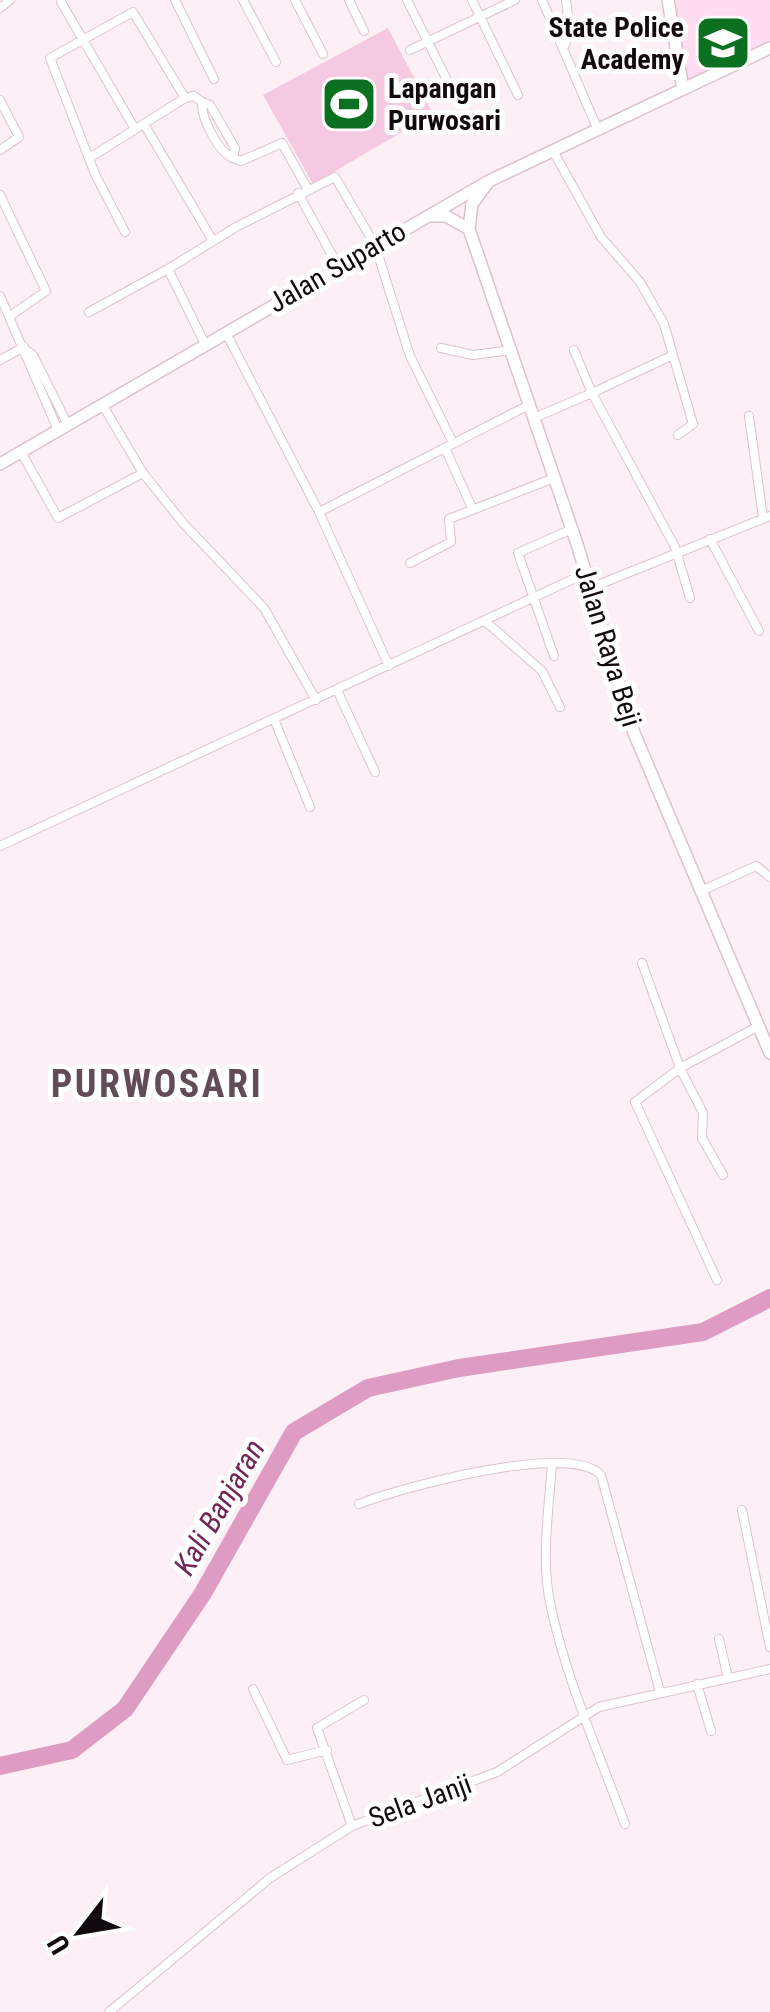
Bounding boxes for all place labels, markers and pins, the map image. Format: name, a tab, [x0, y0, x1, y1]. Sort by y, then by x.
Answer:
place label: State Police Academy	[549, 11, 685, 76]
school or university icon: State Police Academy	[693, 13, 753, 73]
place label: Lapangan Purwosari	[388, 72, 501, 137]
sports icon: Lapangan Purwosari	[319, 74, 379, 134]

